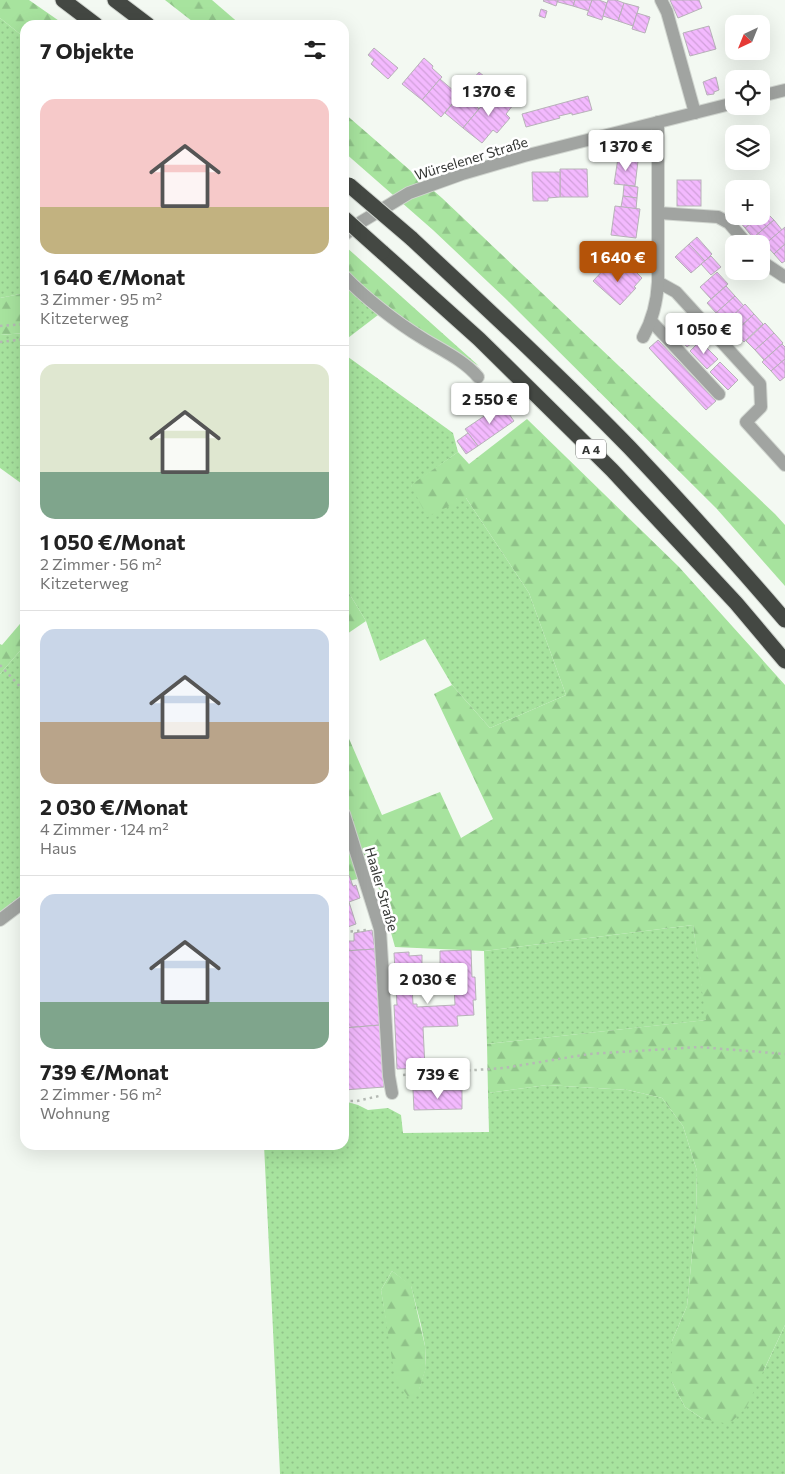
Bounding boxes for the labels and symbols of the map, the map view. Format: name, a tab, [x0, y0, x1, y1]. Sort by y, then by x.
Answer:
north arrow	[725, 15, 770, 60]
pin: 1 370 €	[443, 74, 535, 117]
pin: 1 370 €	[580, 130, 672, 172]
street label: Würselener Straße	[412, 133, 530, 183]
pin: 1 640 €	[572, 240, 664, 283]
pin: 1 050 €	[658, 312, 750, 355]
pin: 2 550 €	[444, 382, 536, 425]
road number: A 4	[576, 439, 606, 458]
street label: Haaler Straße	[362, 845, 402, 933]
pin: 2 030 €	[382, 962, 474, 1005]
pin: 739 €	[403, 1058, 473, 1100]

